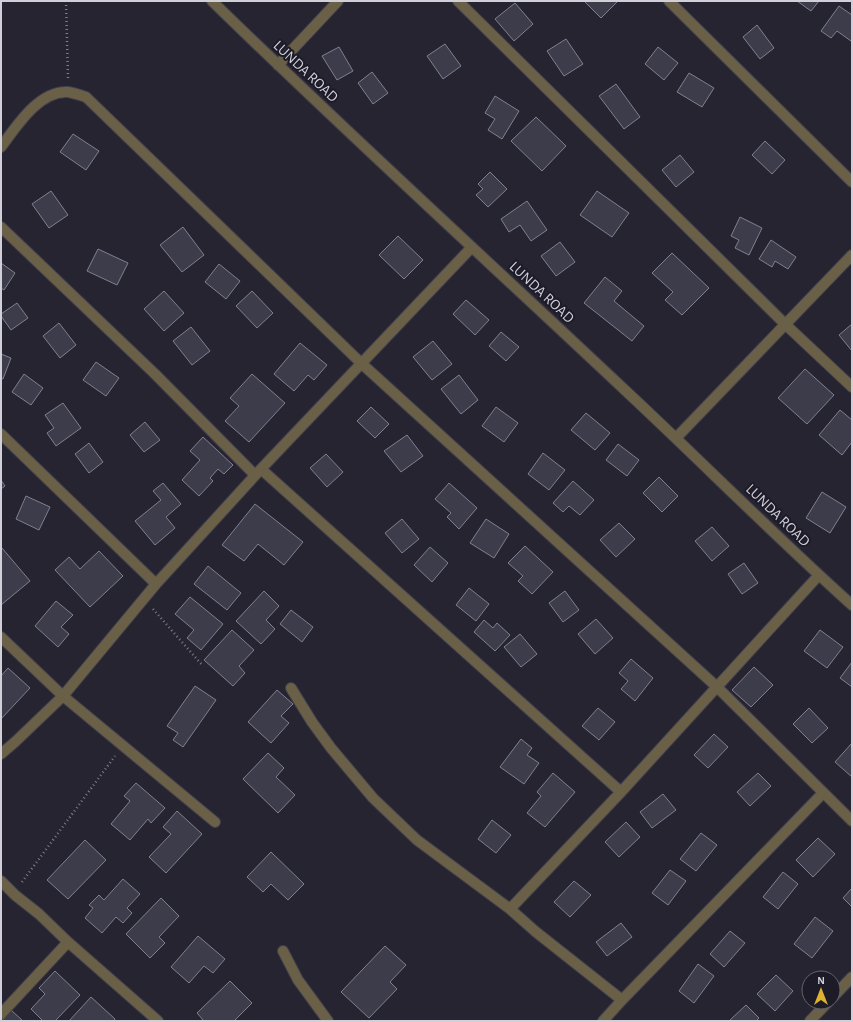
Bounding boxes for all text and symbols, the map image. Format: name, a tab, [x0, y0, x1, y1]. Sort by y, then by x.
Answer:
street label: LUNDA ROAD	[270, 38, 341, 105]
street label: LUNDA ROAD	[506, 259, 577, 326]
street label: LUNDA ROAD	[743, 481, 813, 550]
north arrow	[801, 970, 841, 1010]
text: N	[817, 975, 825, 986]

